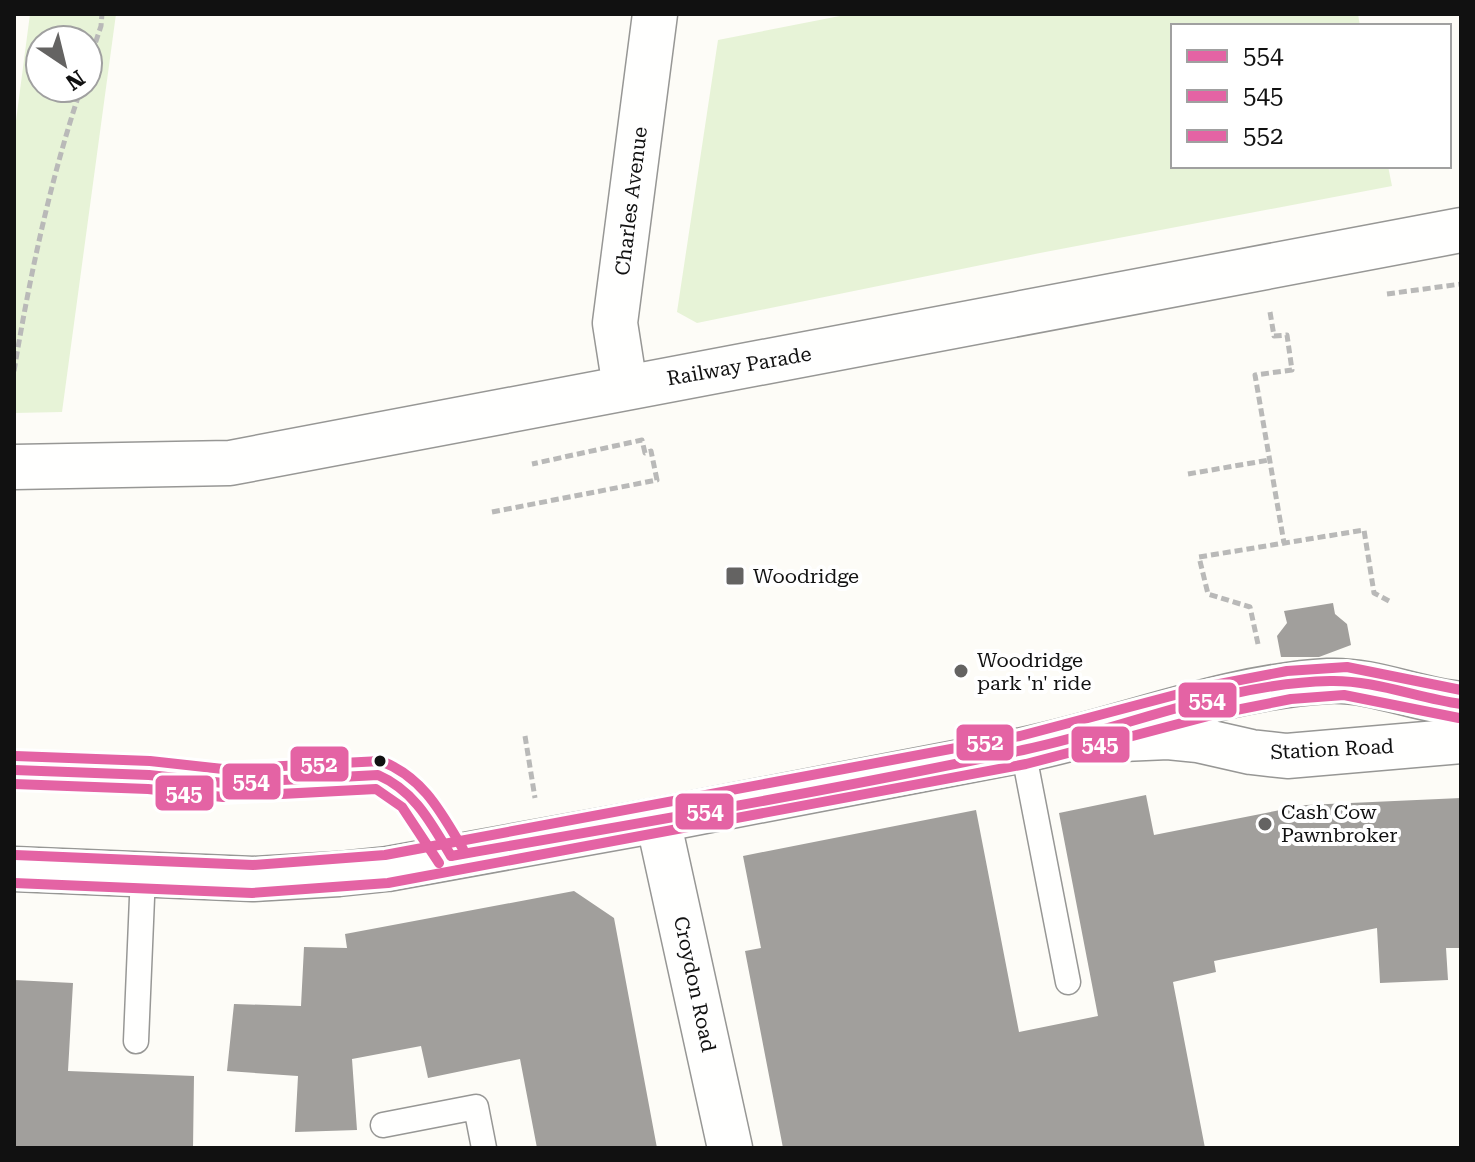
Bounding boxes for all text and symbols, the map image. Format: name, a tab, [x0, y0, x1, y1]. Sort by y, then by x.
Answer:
north arrow	[24, 24, 104, 104]
legend	[1171, 24, 1451, 168]
text: 554	[1243, 42, 1284, 70]
text: N	[61, 65, 89, 95]
text: 545	[1243, 82, 1283, 110]
text: 552	[1243, 122, 1283, 150]
street label: Charles Avenue	[610, 125, 652, 277]
street label: Railway Parade	[665, 341, 813, 391]
place label: Woodridge	[753, 564, 859, 588]
marker: Woodridge	[724, 565, 746, 587]
place label: Woodridge park 'n' ride	[977, 648, 1091, 695]
marker: Woodridge park 'n' ride	[952, 662, 970, 680]
line badge: 554	[1177, 681, 1238, 719]
text: 554	[1189, 688, 1226, 713]
line badge: 552	[955, 723, 1015, 762]
line badge: 545	[1070, 725, 1131, 764]
text: 552	[967, 730, 1003, 755]
text: 545	[1082, 732, 1118, 757]
street label: Station Road	[1270, 734, 1395, 764]
line badge: 552	[289, 745, 350, 783]
text: 552	[301, 752, 337, 777]
unlabelled marker	[372, 753, 388, 769]
line badge: 554	[221, 762, 282, 801]
text: 554	[233, 769, 270, 794]
line badge: 545	[154, 774, 215, 812]
text: 545	[166, 781, 202, 806]
line badge: 554	[674, 792, 735, 831]
text: 554	[687, 799, 724, 824]
place label: Cash Cow Pawnbroker	[1281, 800, 1397, 847]
marker: Cash Cow Pawnbroker	[1256, 815, 1274, 833]
street label: Croydon Road	[669, 914, 721, 1054]

